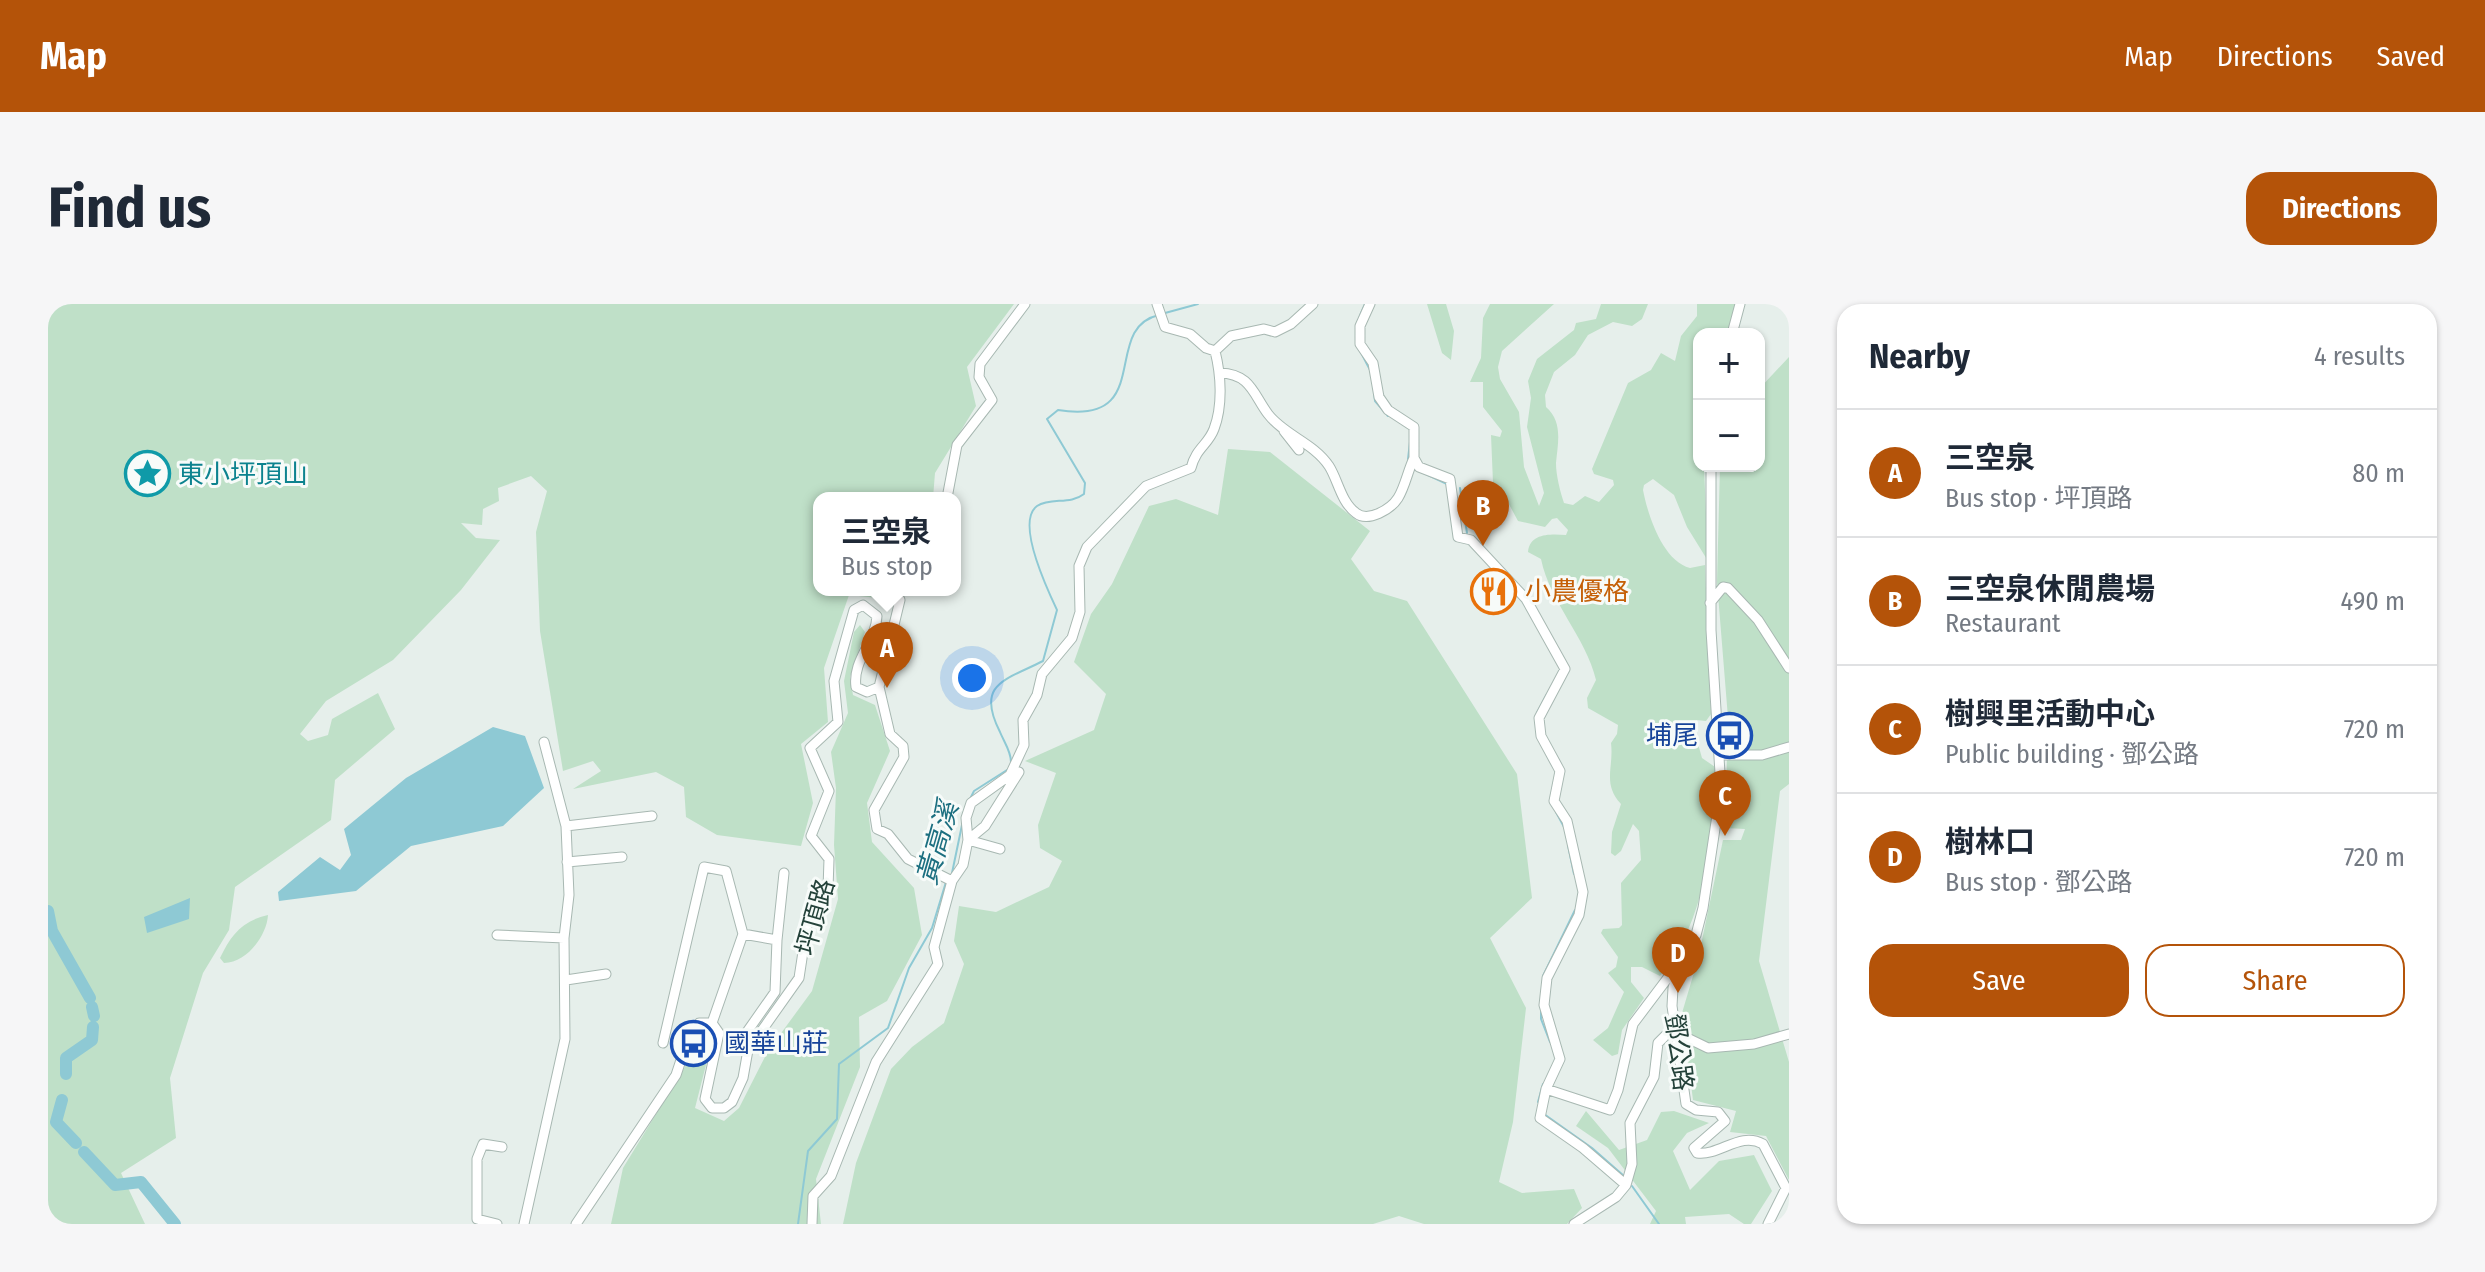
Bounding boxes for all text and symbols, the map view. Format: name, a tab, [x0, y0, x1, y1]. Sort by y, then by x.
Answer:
text: Map	[40, 33, 107, 79]
text: Map	[2124, 40, 2173, 73]
text: Directions	[2217, 40, 2333, 73]
text: Saved	[2377, 40, 2445, 73]
button: Directions	[2246, 172, 2437, 245]
text: Find us	[48, 175, 211, 242]
map controls	[1693, 328, 1765, 472]
button: +	[1693, 328, 1765, 400]
text: Nearby	[1869, 336, 1970, 377]
text: 4 results	[2314, 341, 2405, 372]
button: −	[1693, 400, 1765, 472]
text: 三空泉	[1945, 440, 2035, 476]
place icon: 東小坪頂山	[123, 450, 171, 498]
text: A	[1888, 458, 1902, 489]
text: 80 m	[2352, 458, 2405, 489]
place label: 東小坪頂山	[178, 459, 308, 490]
pin: B	[1457, 480, 1509, 546]
text: Bus stop · 坪頂路	[1945, 483, 2133, 514]
popup	[813, 492, 961, 596]
text: 三空泉	[841, 514, 931, 550]
text: Bus stop	[841, 551, 933, 582]
restaurant icon: 小農優格	[1470, 567, 1518, 615]
text: 三空泉休閒農場	[1945, 571, 2155, 607]
place label: 小農優格	[1525, 576, 1629, 607]
text: B	[1888, 586, 1902, 617]
text: 490 m	[2341, 586, 2405, 617]
text: Restaurant	[1945, 608, 2061, 639]
pin: A	[861, 622, 913, 688]
your location	[952, 658, 992, 698]
text: 樹興里活動中心	[1945, 696, 2155, 732]
bus stop icon: 埔尾	[1705, 711, 1753, 759]
text: C	[1888, 714, 1902, 745]
text: 720 m	[2344, 714, 2405, 745]
place label: 埔尾	[1646, 720, 1698, 751]
text: Public building · 鄧公路	[1945, 739, 2199, 770]
pin: C	[1699, 770, 1751, 836]
water label: 黃高溪	[910, 794, 966, 888]
text: 樹林口	[1945, 824, 2035, 860]
text: D	[1887, 842, 1903, 873]
text: 720 m	[2344, 842, 2405, 873]
text: Bus stop · 鄧公路	[1945, 867, 2133, 898]
street label: 坪頂路	[790, 875, 841, 959]
pin: D	[1652, 927, 1704, 993]
button: Save	[1869, 944, 2129, 1017]
button: Share	[2145, 944, 2405, 1017]
street label: 鄧公路	[1658, 1011, 1699, 1093]
bus stop icon: 國華山莊	[669, 1019, 717, 1067]
place label: 國華山莊	[724, 1028, 828, 1059]

